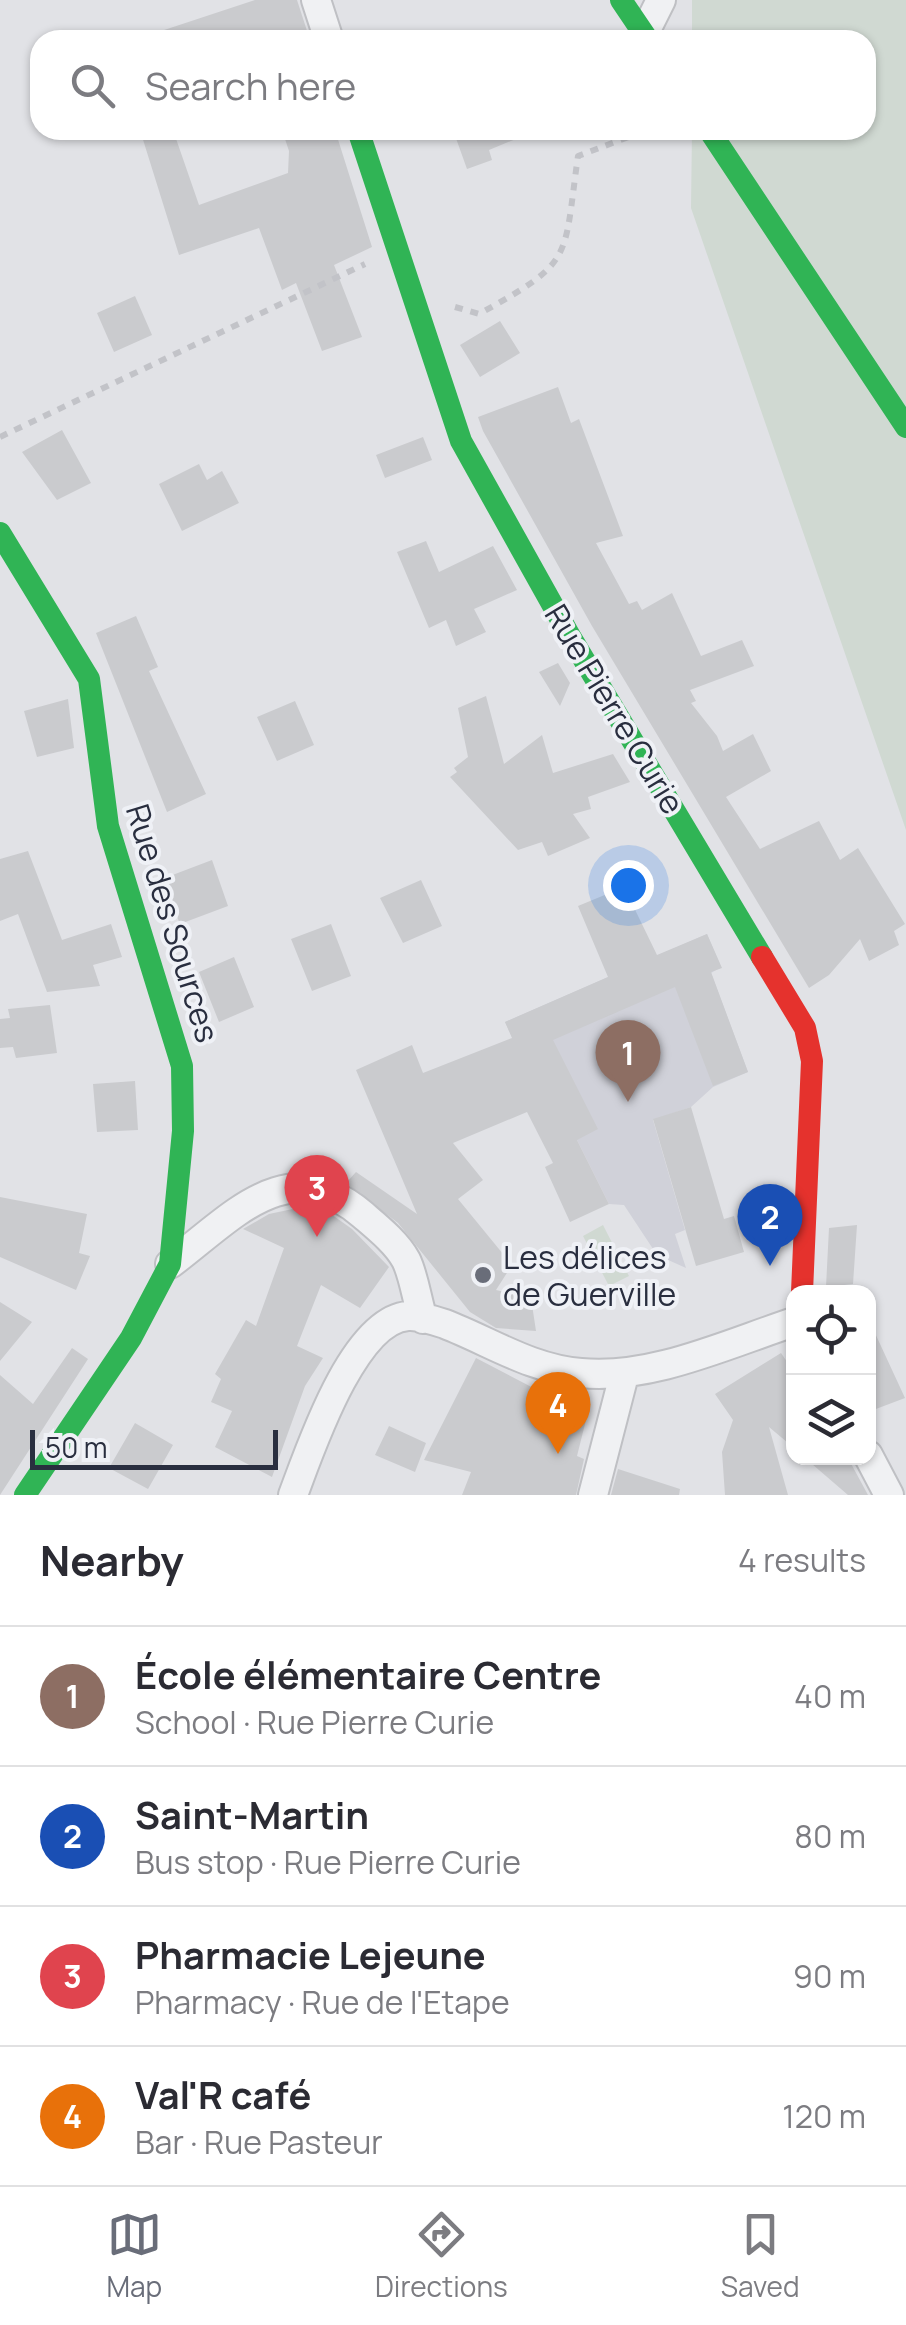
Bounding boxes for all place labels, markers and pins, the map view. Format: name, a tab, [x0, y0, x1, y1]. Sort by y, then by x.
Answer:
pin: 1	[596, 1020, 660, 1102]
pin: 3	[284, 1154, 350, 1237]
pin: 2	[738, 1184, 802, 1266]
place label: Les délices de Guerville	[503, 1235, 676, 1316]
marker: Les délices de Guerville	[472, 1264, 494, 1286]
pin: 4	[526, 1372, 590, 1454]

